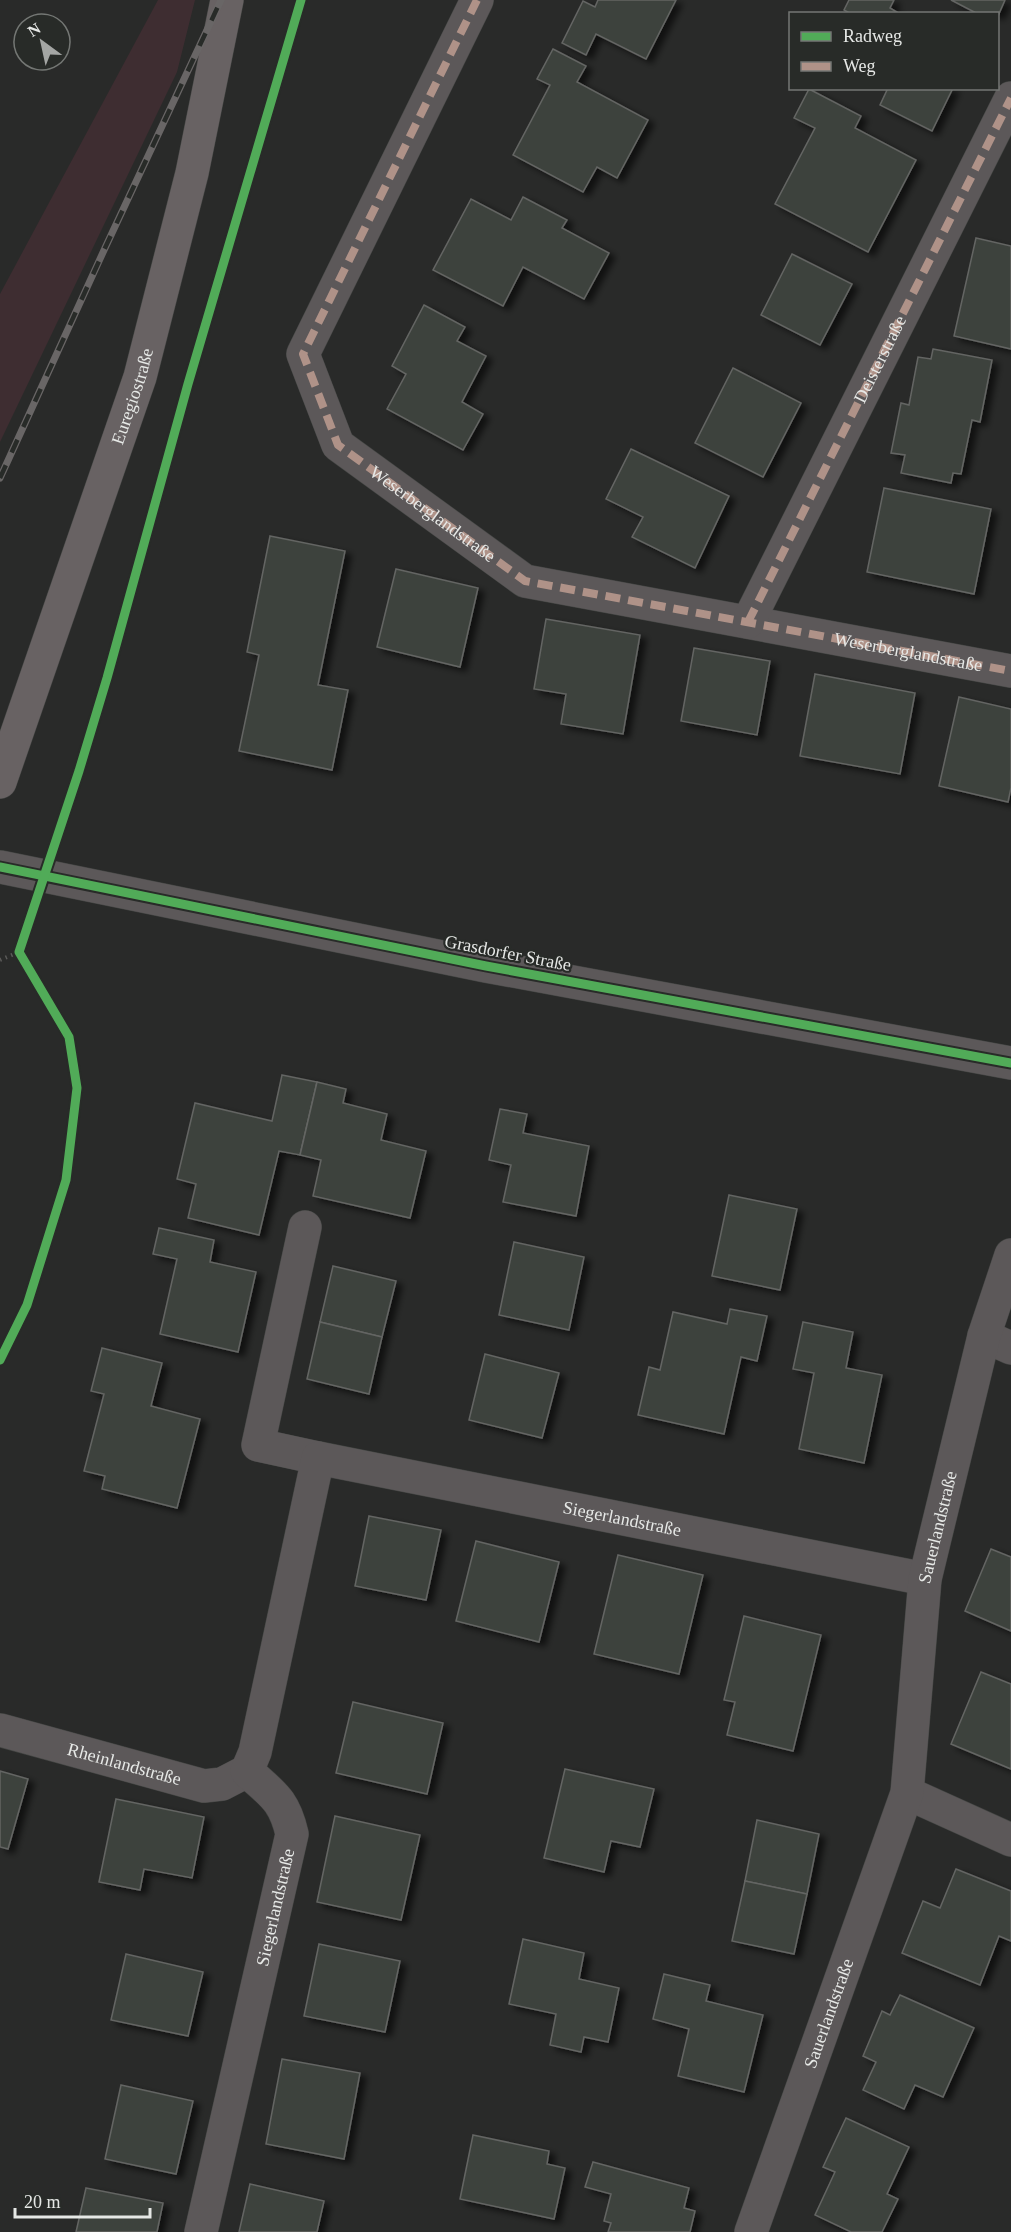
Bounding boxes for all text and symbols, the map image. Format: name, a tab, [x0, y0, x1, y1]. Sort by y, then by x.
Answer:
north arrow	[12, 12, 72, 72]
legend	[789, 12, 999, 90]
text: N	[25, 19, 44, 40]
text: Radweg	[843, 26, 902, 46]
text: Weg	[843, 56, 876, 76]
street label: Deisterstraße	[850, 312, 910, 406]
street label: Euregiostraße	[108, 346, 157, 447]
street label: Weserberglandstraße	[366, 462, 499, 566]
street label: Weserberglandstraße	[833, 628, 984, 675]
street label: Grasdorfer Straße	[443, 931, 573, 975]
street label: Sauerlandstraße	[914, 1469, 961, 1585]
street label: Siegerlandstraße	[561, 1497, 683, 1540]
street label: Rheinlandstraße	[65, 1739, 183, 1789]
street label: Siegerlandstraße	[252, 1847, 298, 1968]
street label: Sauerlandstraße	[800, 1956, 857, 2071]
scale bar	[15, 2181, 150, 2219]
text: 20 m	[24, 2192, 61, 2212]

